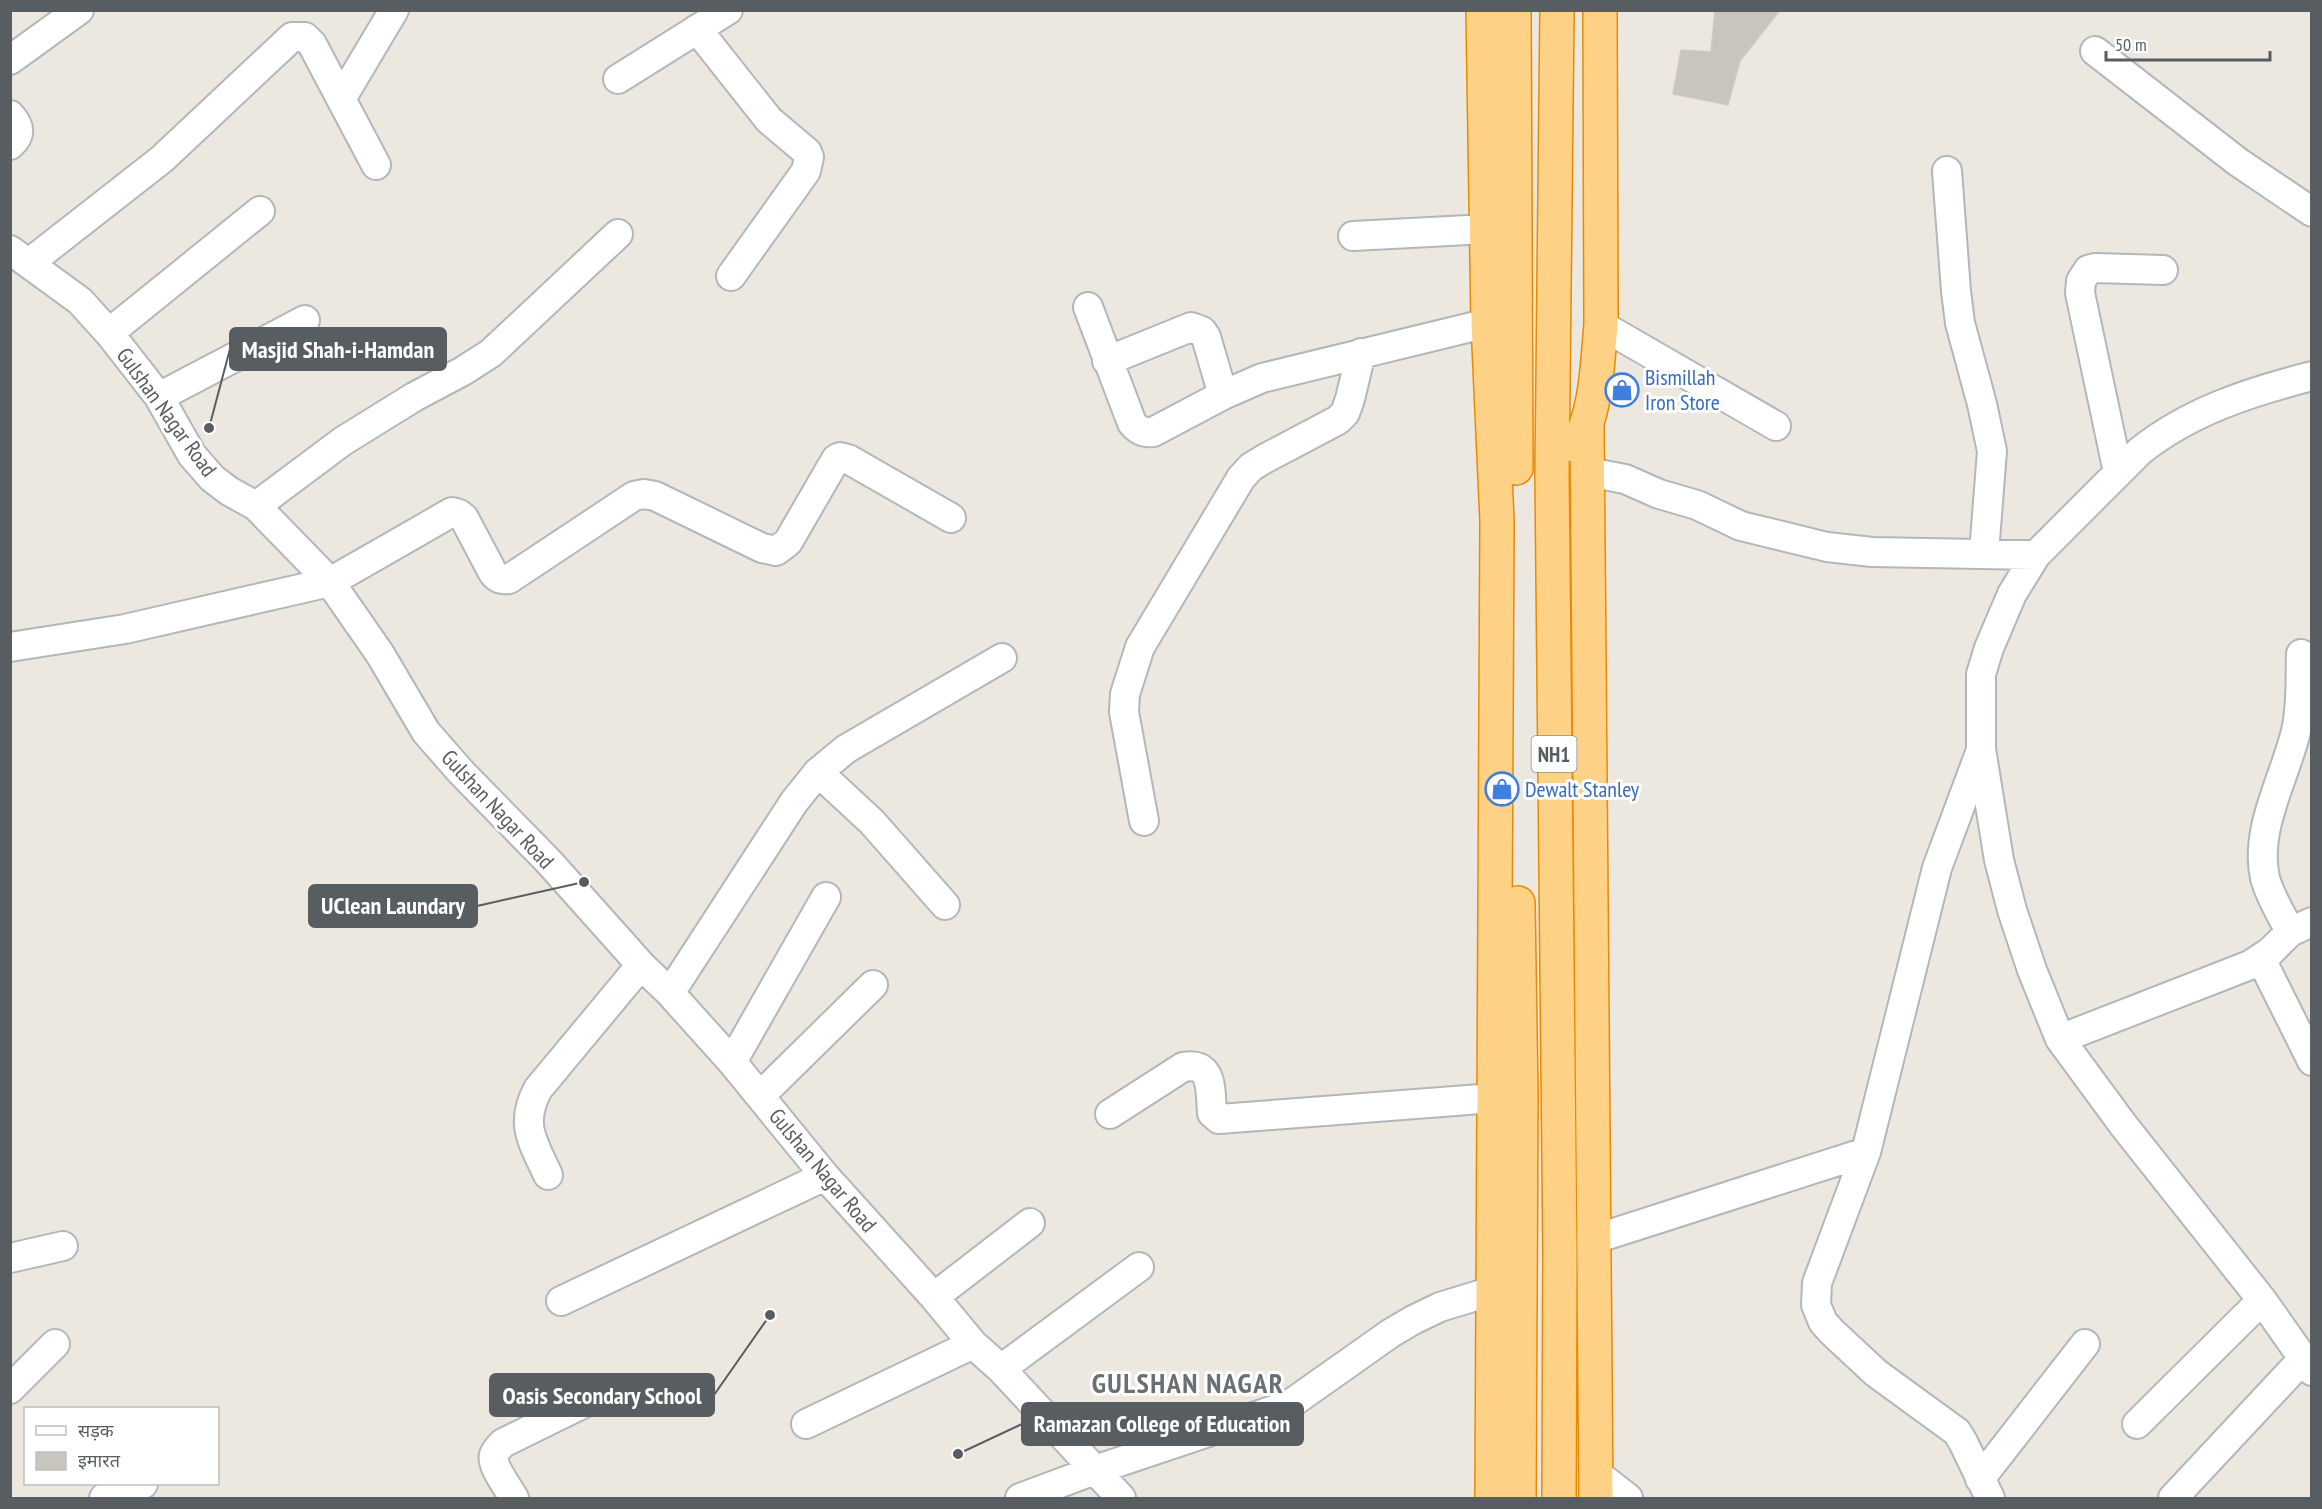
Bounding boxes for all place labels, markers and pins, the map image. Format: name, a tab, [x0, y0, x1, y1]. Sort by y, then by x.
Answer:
callout: Masjid Shah-i-Hamdan	[230, 328, 446, 370]
place label: Bismillah Iron Store	[1645, 363, 1720, 416]
shop icon: Bismillah Iron Store	[1604, 372, 1640, 408]
shop icon: Dewalt Stanley	[1484, 771, 1520, 807]
place label: Dewalt Stanley	[1525, 775, 1640, 803]
callout: UClean Laundary	[309, 885, 477, 927]
callout: Oasis Secondary School	[490, 1374, 714, 1416]
callout: Ramazan College of Education	[1022, 1403, 1303, 1445]

